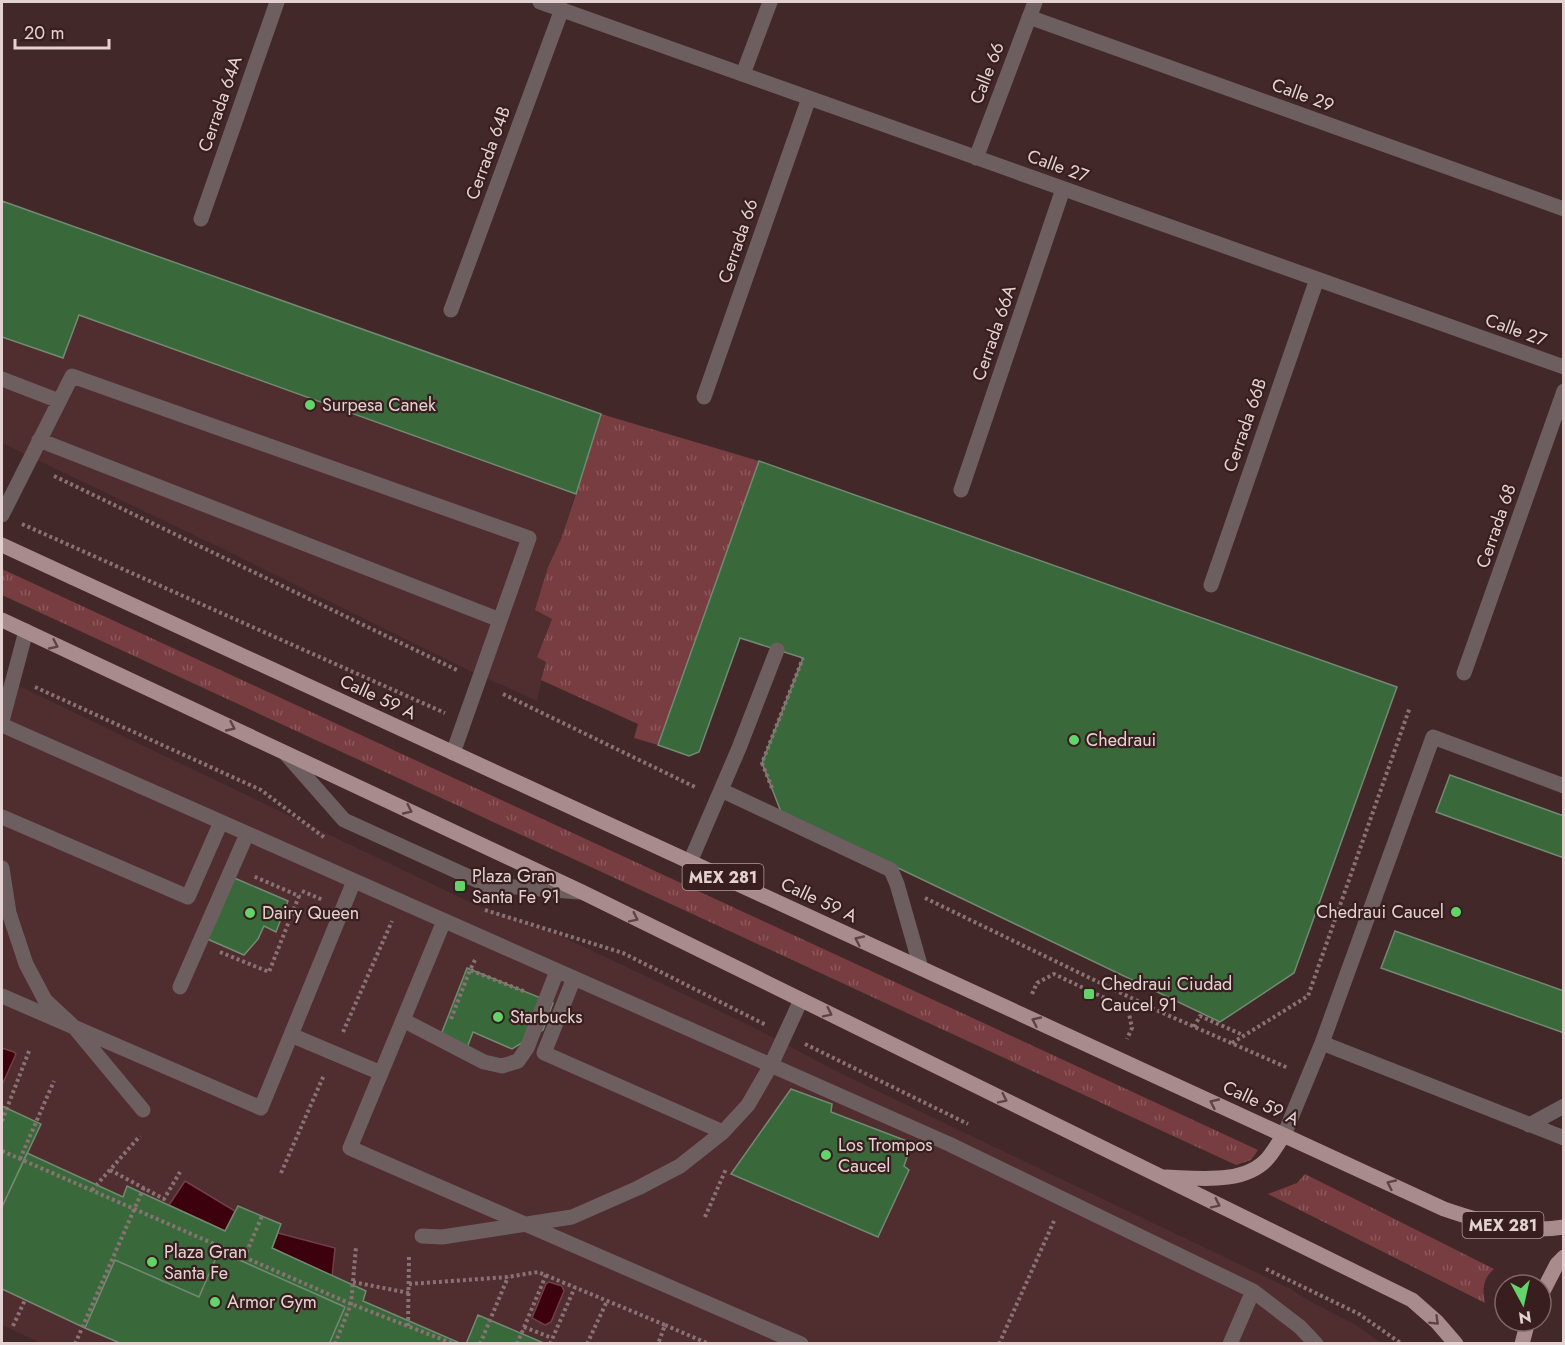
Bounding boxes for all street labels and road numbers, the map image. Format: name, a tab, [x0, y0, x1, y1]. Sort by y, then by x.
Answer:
street label: Calle 66	[963, 38, 1011, 108]
street label: Cerrada 64A	[191, 53, 249, 155]
street label: Calle 29	[1268, 72, 1338, 118]
street label: Cerrada 64B	[459, 103, 517, 203]
street label: Calle 27	[1024, 143, 1093, 189]
street label: Cerrada 66	[711, 195, 765, 287]
street label: Cerrada 66A	[966, 282, 1023, 384]
street label: Calle 27	[1482, 307, 1551, 353]
street label: Cerrada 66B	[1217, 375, 1273, 475]
street label: Cerrada 68	[1470, 481, 1522, 571]
street label: Calle 59 A	[335, 668, 421, 726]
road number: MEX 281	[682, 864, 764, 890]
street label: Calle 59 A	[776, 871, 862, 929]
street label: Calle 59 A	[1218, 1074, 1304, 1132]
road number: MEX 281	[1462, 1212, 1544, 1238]

